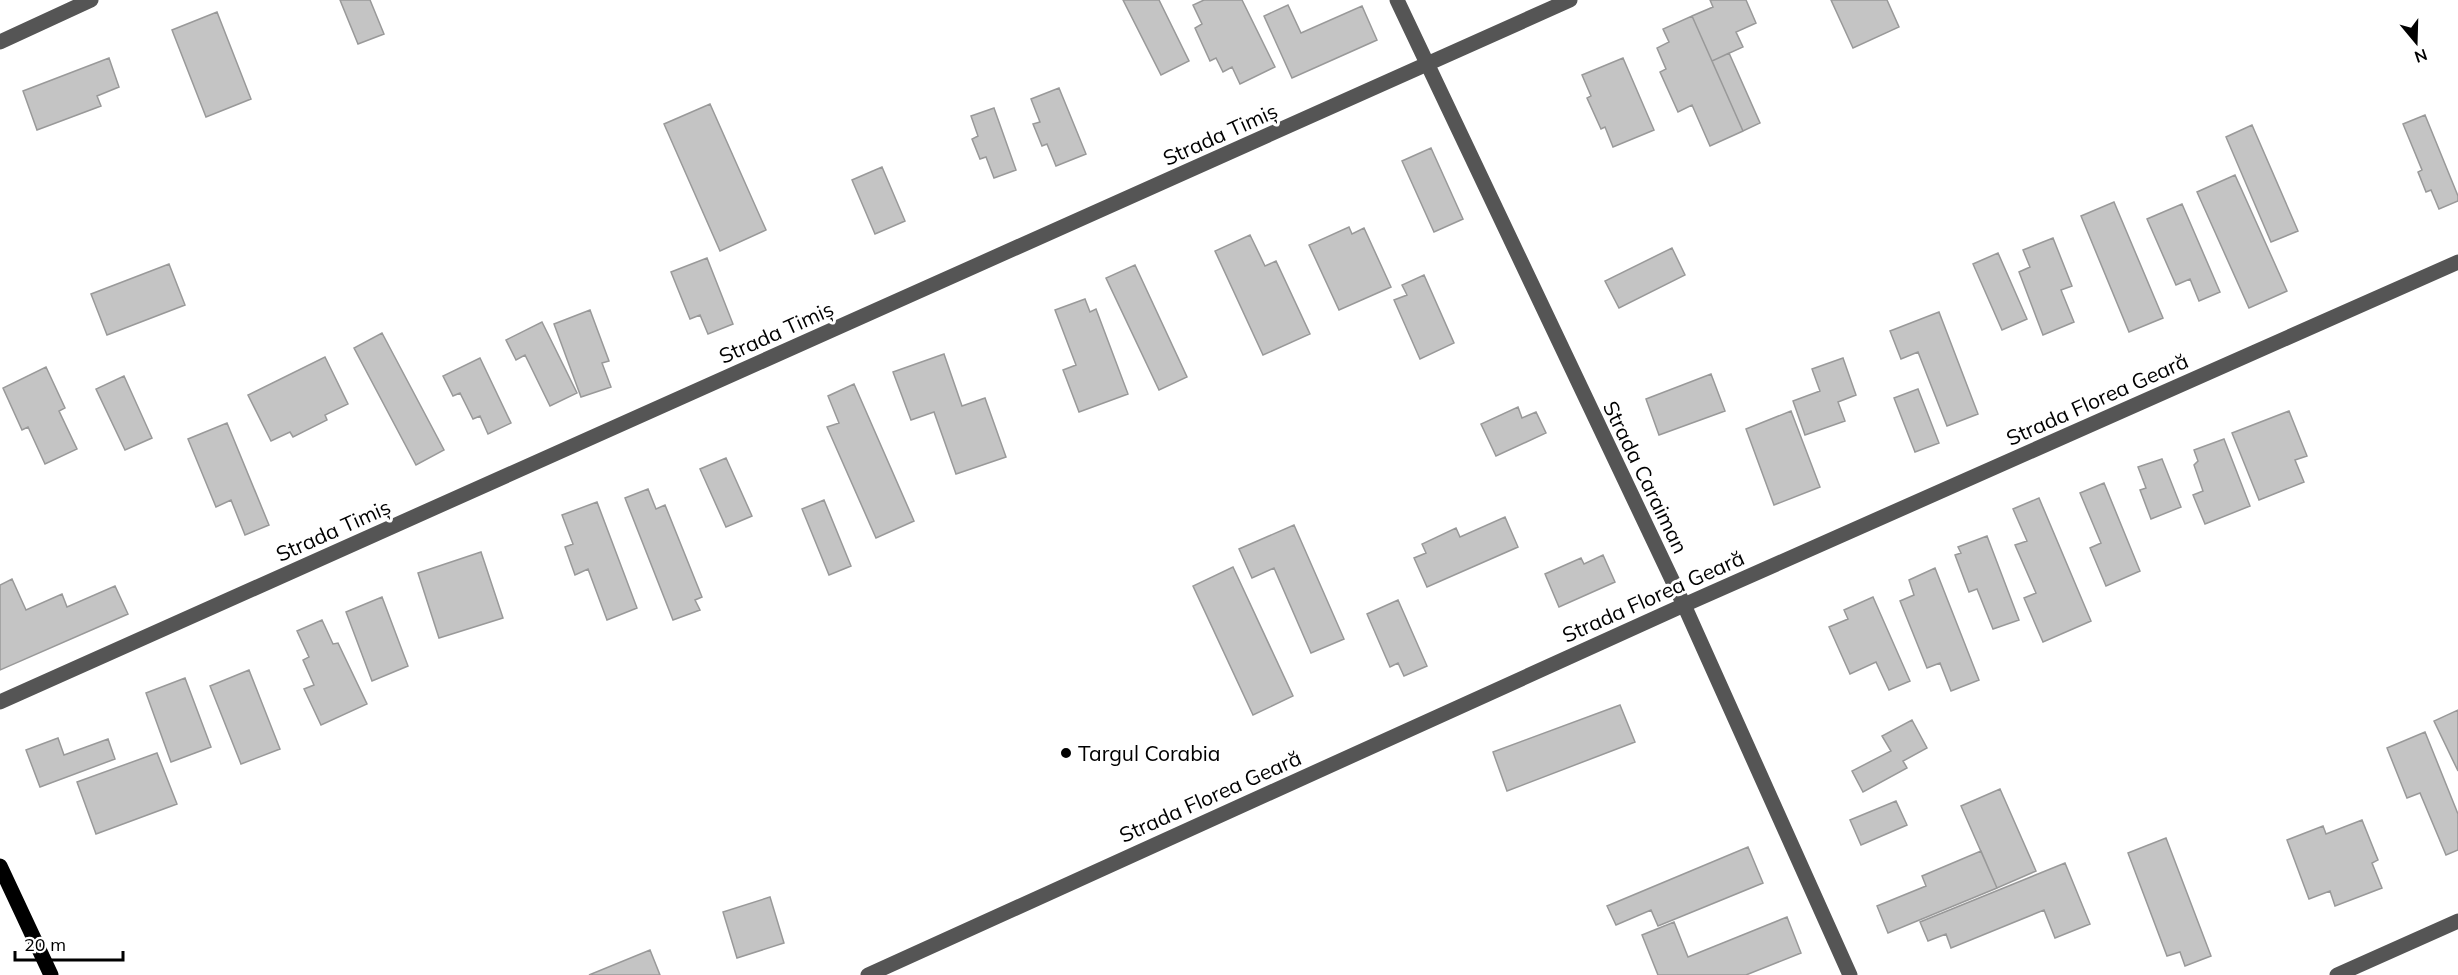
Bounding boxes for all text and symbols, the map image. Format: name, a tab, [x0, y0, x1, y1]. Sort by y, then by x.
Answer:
north arrow	[2386, 12, 2446, 72]
text: N	[2412, 45, 2430, 68]
street label: Strada Timiș	[1159, 97, 1282, 172]
street label: Strada Timiș	[715, 295, 838, 370]
street label: Strada Florea Geară	[2002, 347, 2192, 451]
street label: Strada Caraiman	[1598, 397, 1694, 557]
street label: Strada Timiș	[272, 493, 395, 568]
street label: Strada Florea Geară	[1558, 544, 1748, 648]
place label: Targul Corabia	[1078, 740, 1220, 766]
street label: Strada Florea Geară	[1115, 744, 1305, 848]
marker: Targul Corabia	[1059, 746, 1073, 760]
scale bar	[15, 924, 123, 962]
text: 20 m	[24, 933, 66, 956]

